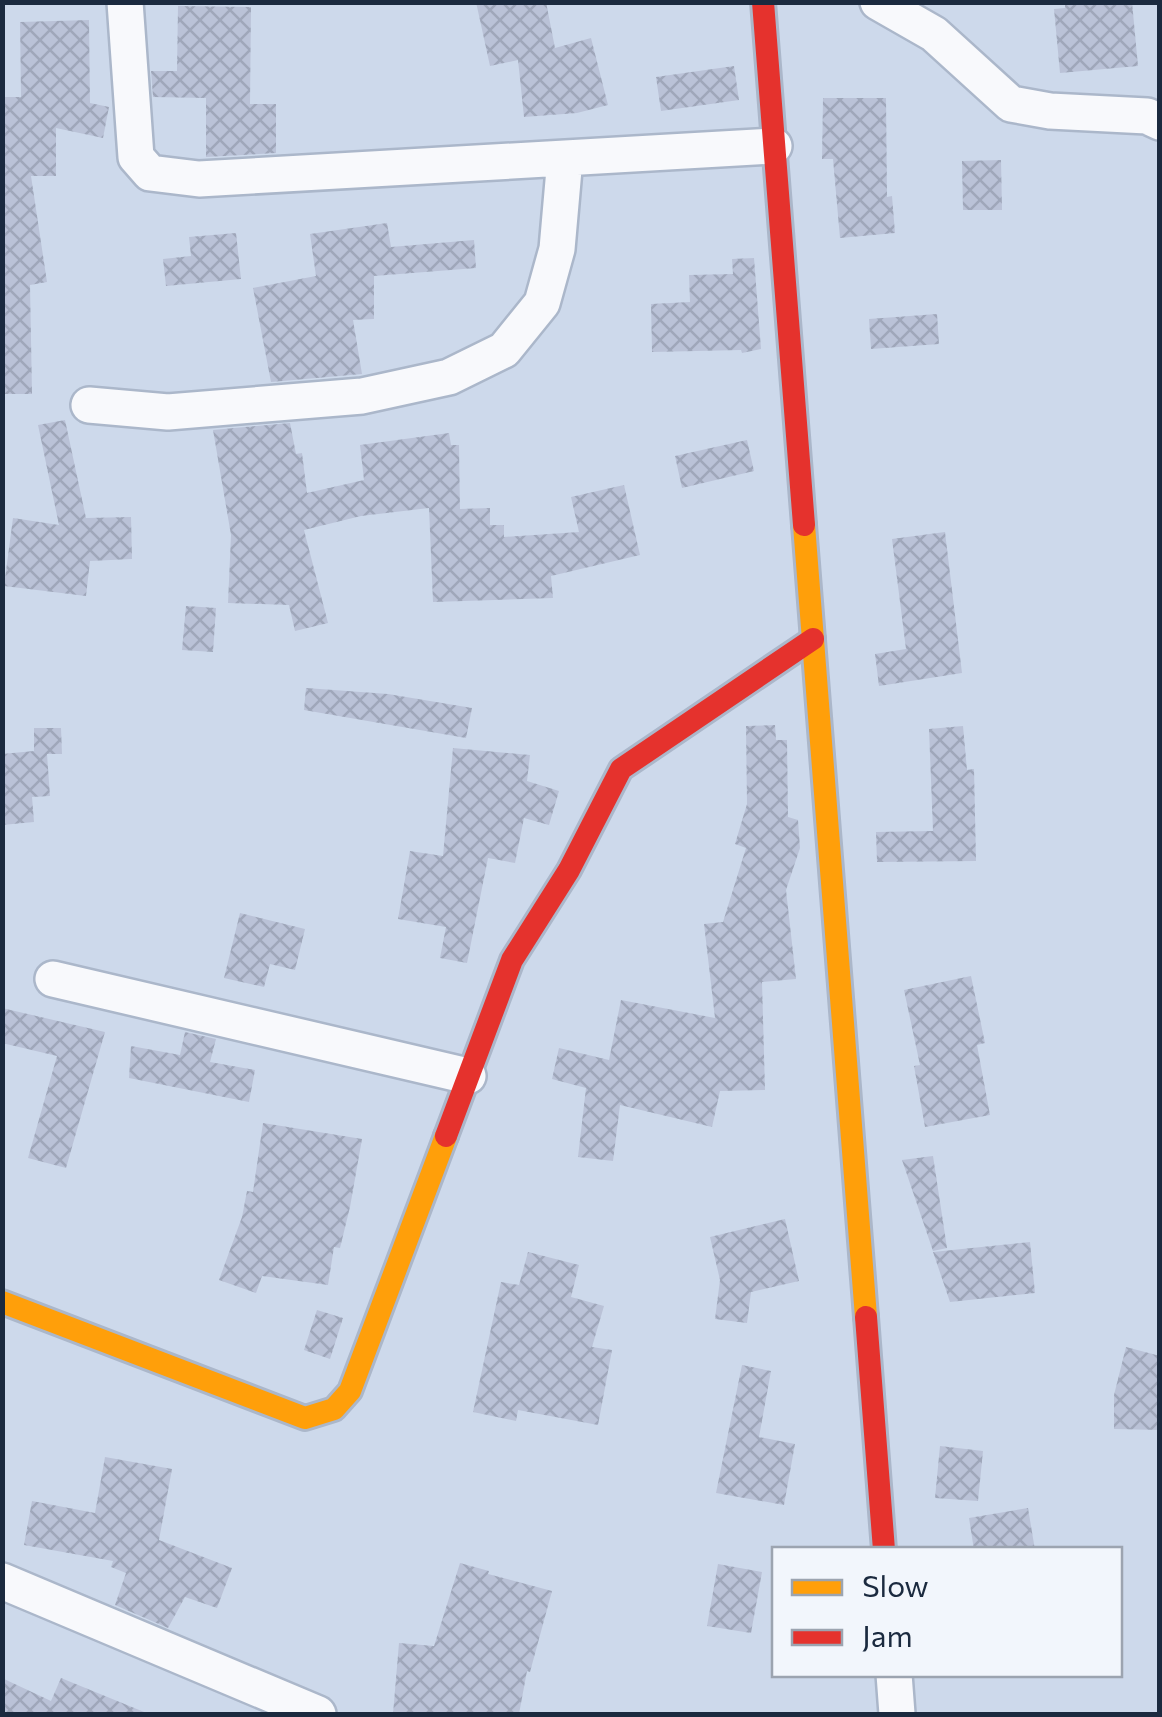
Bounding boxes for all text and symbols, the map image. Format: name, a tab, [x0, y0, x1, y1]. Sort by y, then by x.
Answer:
legend	[772, 1547, 1122, 1677]
text: Slow	[862, 1566, 929, 1603]
text: Jam	[862, 1616, 913, 1653]

